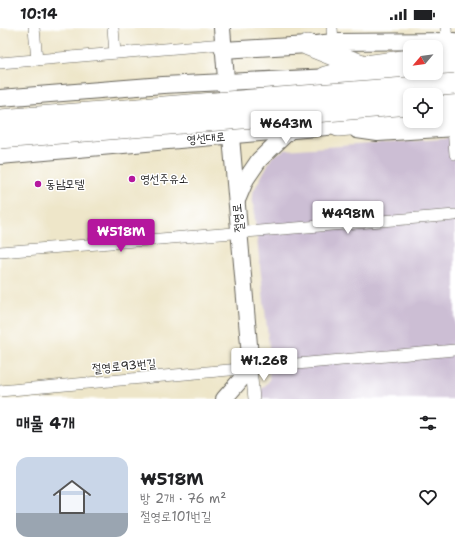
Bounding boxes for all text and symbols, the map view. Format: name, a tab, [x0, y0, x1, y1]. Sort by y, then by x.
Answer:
text: 10:14	[20, 4, 58, 24]
north arrow	[403, 40, 443, 80]
map controls	[403, 40, 443, 128]
button: locate	[403, 88, 443, 128]
pin: ₩643M	[258, 111, 314, 145]
text: ₩643M	[260, 115, 312, 132]
street label: 영선대로	[186, 128, 226, 148]
place label: 영선주유소	[140, 171, 188, 187]
marker: 영선주유소	[127, 174, 137, 184]
place label: 동남모텔	[46, 176, 85, 192]
marker: 동남모텔	[33, 179, 43, 189]
pin: ₩498M	[320, 201, 376, 235]
street label: 절영로	[229, 203, 247, 233]
text: ₩498M	[321, 205, 375, 222]
pin: ₩518M	[93, 219, 149, 253]
text: ₩518M	[97, 223, 145, 240]
pin: ₩1.26B	[231, 348, 297, 382]
text: ₩1.26B	[240, 352, 288, 369]
street label: 절영로93번길	[91, 355, 157, 377]
text: 매물 4개	[16, 412, 75, 434]
icon: filters	[417, 412, 439, 434]
text: ₩518M	[140, 468, 204, 490]
icon: home	[48, 473, 96, 521]
icon: heart	[417, 486, 439, 508]
text: 방 2개 · 76 m²	[140, 490, 226, 507]
text: 절영로101번길	[140, 508, 212, 525]

